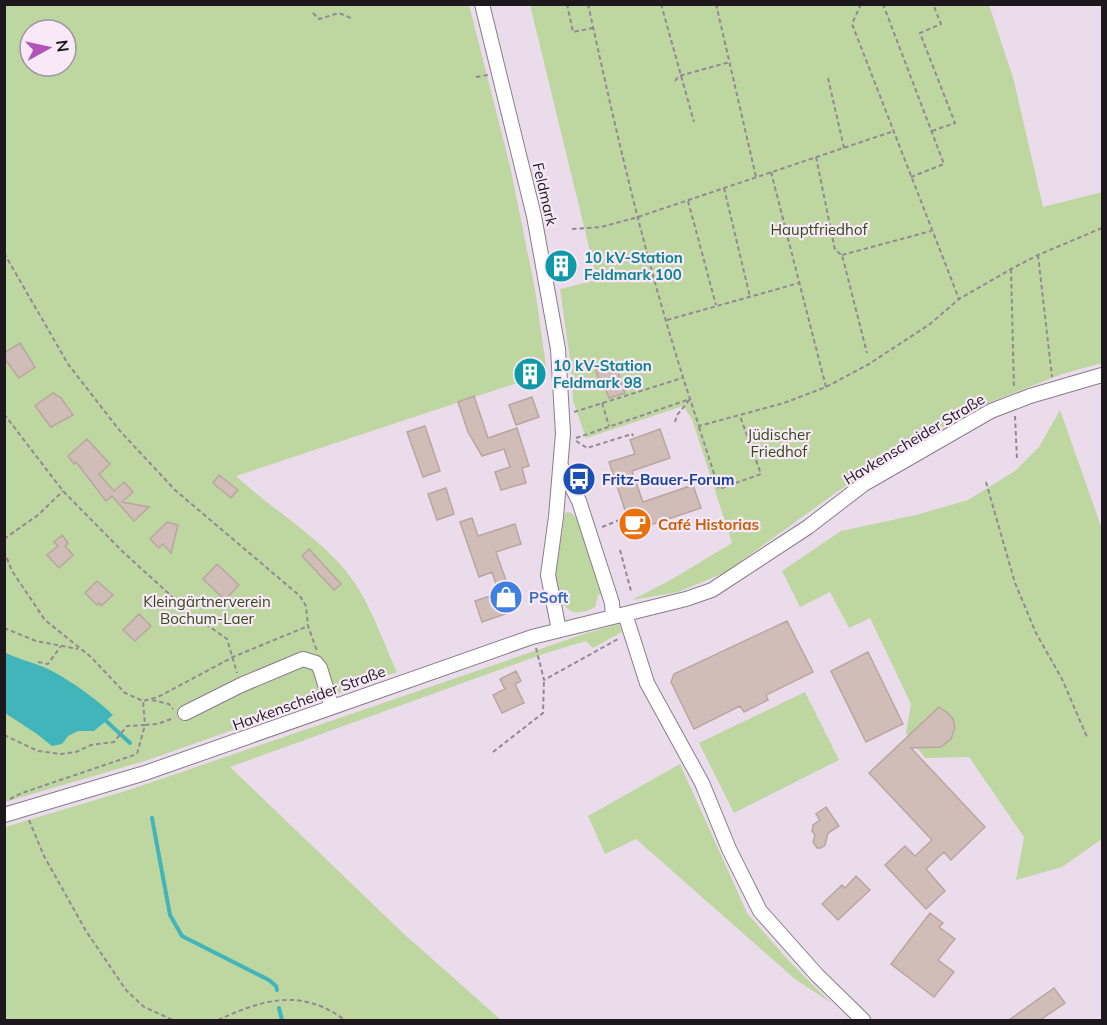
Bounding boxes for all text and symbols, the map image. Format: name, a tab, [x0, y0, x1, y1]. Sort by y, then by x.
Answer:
north arrow	[18, 18, 78, 78]
text: N	[52, 39, 74, 53]
street label: Feldmark	[529, 161, 562, 228]
park label: Hauptfriedhof	[771, 220, 868, 239]
building icon: 10 kV-Station Feldmark 100	[543, 248, 579, 284]
place label: 10 kV-Station Feldmark 100	[584, 248, 683, 284]
building icon: 10 kV-Station Feldmark 98	[512, 356, 548, 392]
place label: 10 kV-Station Feldmark 98	[553, 356, 652, 392]
street label: Havkenscheider Straße	[840, 389, 988, 489]
park label: Jüdischer Friedhof	[747, 425, 811, 461]
bus stop icon: Fritz-Bauer-Forum	[561, 461, 597, 497]
place label: Fritz-Bauer-Forum	[602, 470, 734, 489]
cafe icon: Café Historias	[617, 506, 653, 542]
place label: Café Historias	[658, 515, 759, 534]
shop icon: PSoft	[488, 579, 524, 615]
place label: PSoft	[529, 588, 569, 607]
park label: Kleingärtnerverein Bochum-Laer	[143, 592, 271, 628]
street label: Havkenscheider Straße	[230, 661, 388, 735]

